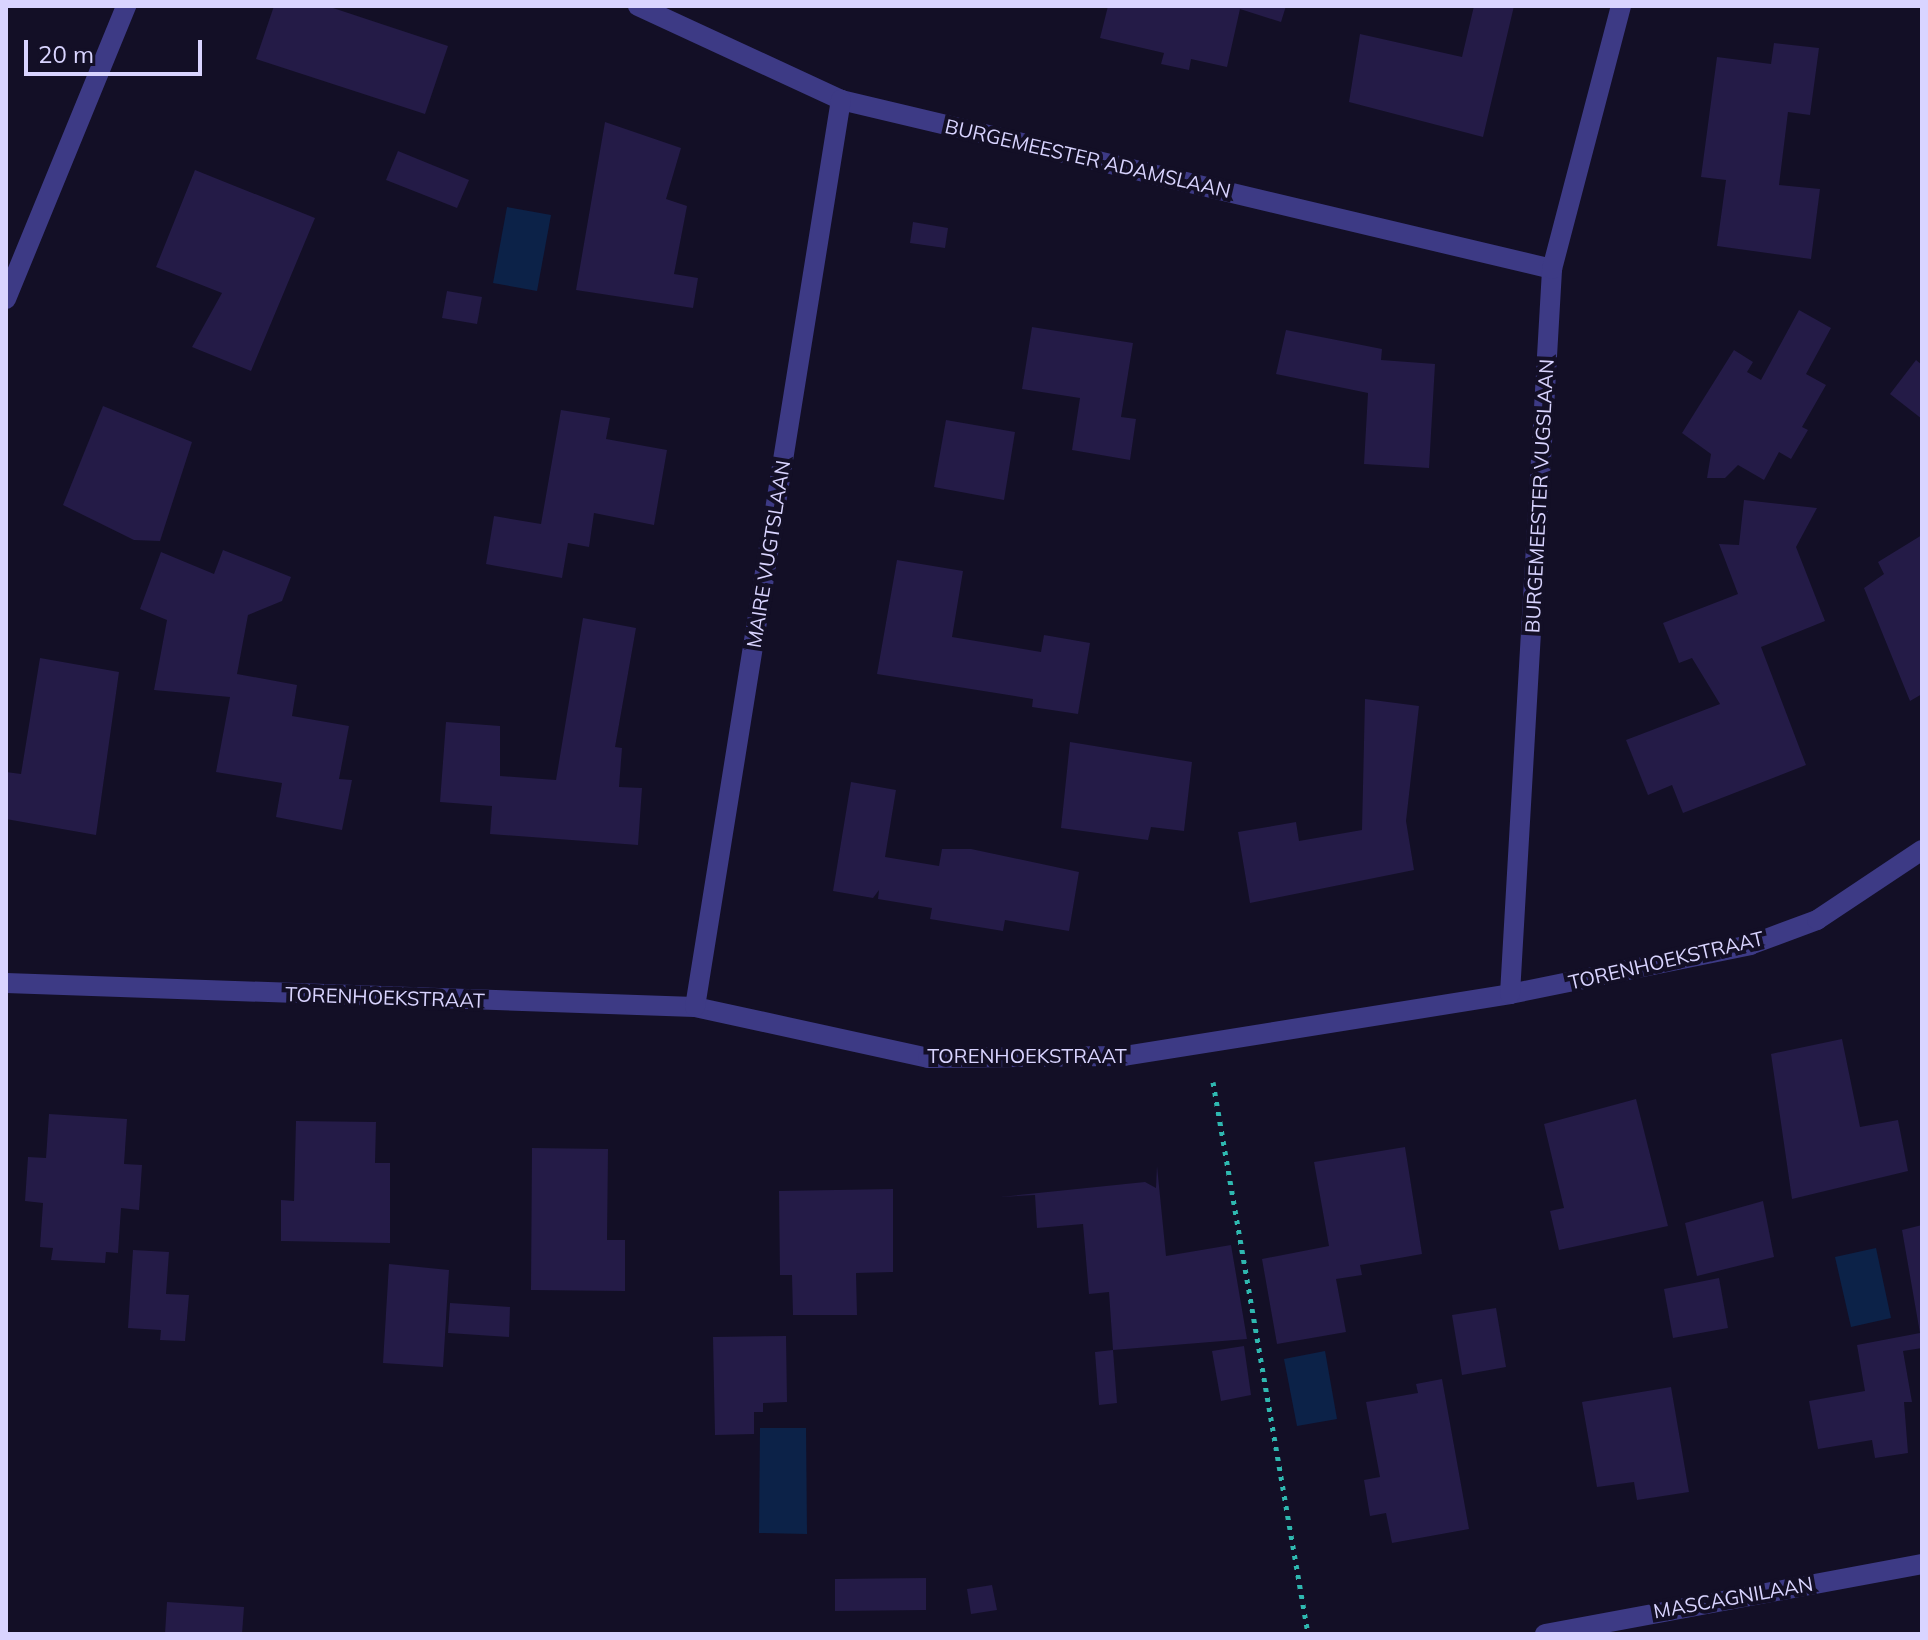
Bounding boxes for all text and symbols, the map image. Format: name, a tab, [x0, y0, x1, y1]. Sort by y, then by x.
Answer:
scale bar	[28, 24, 206, 74]
text: 20 m	[38, 39, 94, 69]
street label: BURGEMEESTER ADAMSLAAN	[943, 113, 1233, 203]
street label: BURGEMEESTER VUGSLAAN	[1520, 358, 1558, 634]
street label: MAIRE VUGTSLAAN	[741, 458, 795, 650]
street label: TORENHOEKSTRAAT	[1566, 926, 1766, 994]
street label: TORENHOEKSTRAAT	[285, 982, 485, 1012]
street label: TORENHOEKSTRAAT	[927, 1043, 1127, 1067]
street label: MASCAGNILAAN	[1651, 1571, 1815, 1623]

